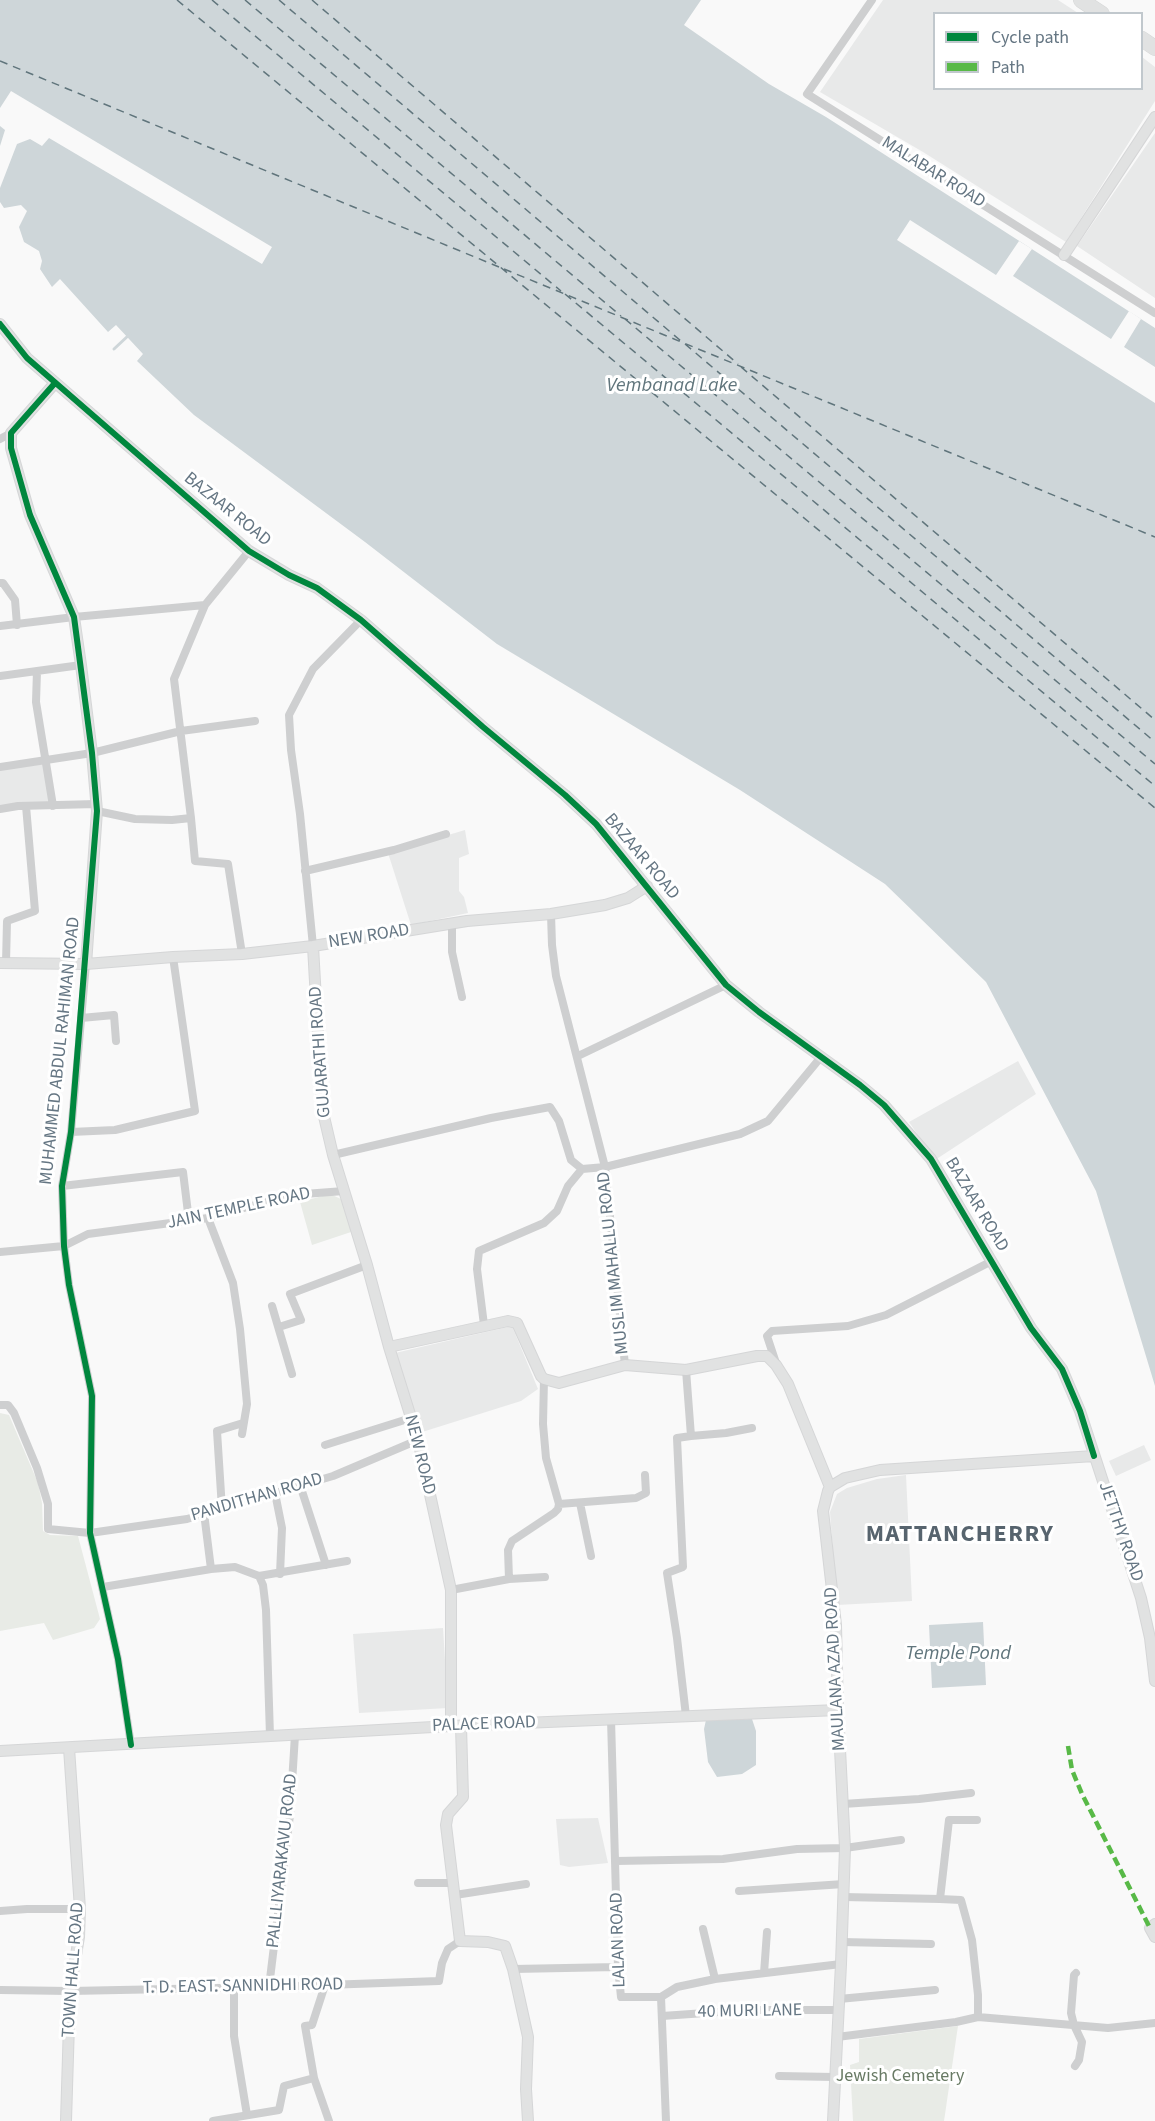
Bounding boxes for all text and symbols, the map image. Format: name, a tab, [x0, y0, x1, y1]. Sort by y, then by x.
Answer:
legend	[933, 12, 1143, 90]
text: Cycle path	[991, 25, 1069, 50]
text: Path	[991, 55, 1025, 80]
street label: MALABAR ROAD	[877, 132, 989, 214]
water label: Vembanad Lake	[607, 375, 737, 399]
street label: BAZAAR ROAD	[179, 468, 275, 552]
street label: BAZAAR ROAD	[599, 809, 683, 905]
street label: MUHAMMED ABDUL RAHIMAN ROAD	[36, 916, 86, 1186]
street label: NEW ROAD	[327, 920, 411, 954]
street label: GUJARATHI ROAD	[306, 986, 336, 1118]
street label: BAZAAR ROAD	[939, 1154, 1013, 1256]
street label: MUSLIM MAHALLU ROAD	[594, 1171, 634, 1355]
street label: JAIN TEMPLE ROAD	[166, 1183, 312, 1235]
street label: NEW ROAD	[399, 1413, 439, 1497]
street label: PANDITHAN ROAD	[189, 1469, 325, 1527]
street label: JETTHY ROAD	[1093, 1479, 1147, 1585]
district label: MATTANCHERRY	[866, 1522, 1054, 1550]
street label: MAULANA AZAD ROAD	[821, 1586, 851, 1752]
water label: Temple Pond	[905, 1643, 1011, 1667]
street label: PALACE ROAD	[432, 1712, 536, 1738]
street label: PALLLIYARAKAVU ROAD	[263, 1773, 303, 1949]
street label: LALAN ROAD	[607, 1892, 631, 1988]
street label: TOWN HALL ROAD	[58, 1901, 90, 2039]
street label: T. D. EAST. SANNIDHI ROAD	[142, 1974, 344, 2000]
street label: 40 MURI LANE	[698, 2000, 802, 2024]
park label: Jewish Cemetery	[836, 2066, 964, 2088]

